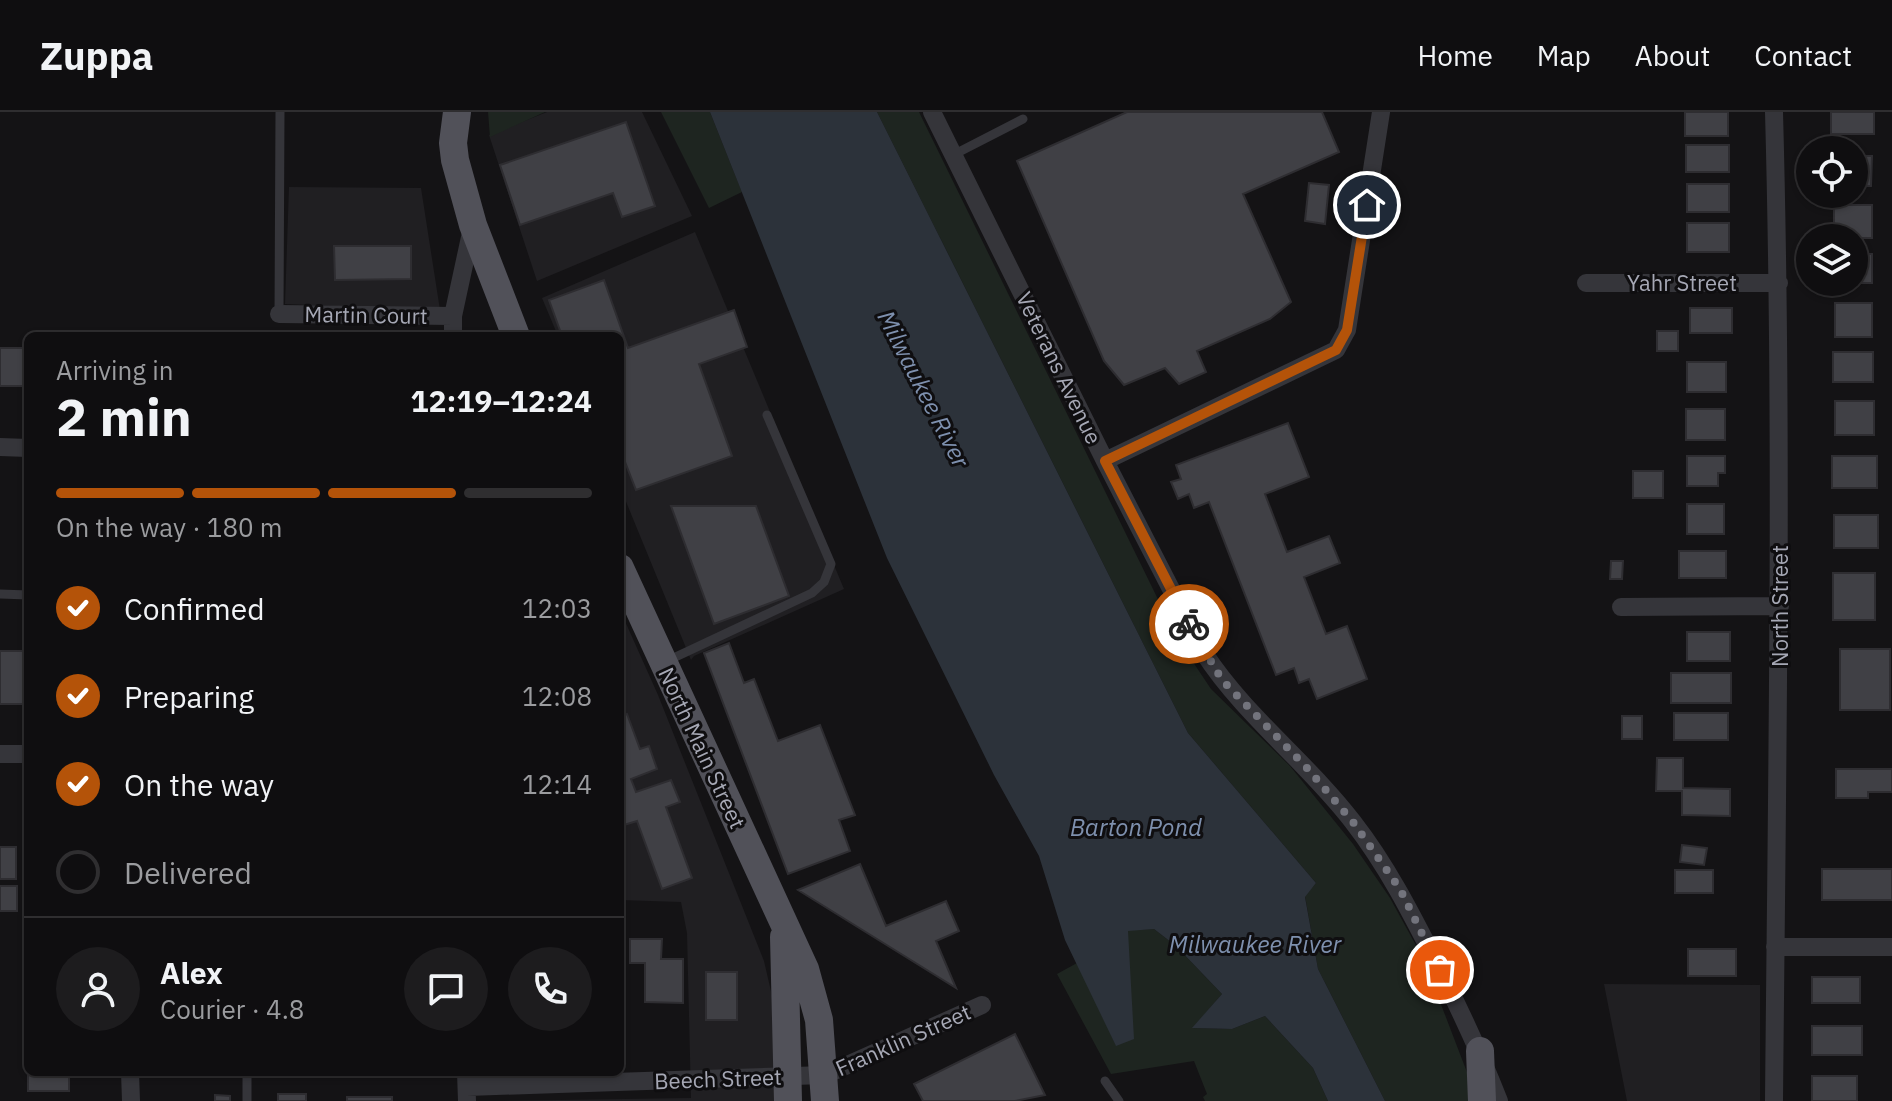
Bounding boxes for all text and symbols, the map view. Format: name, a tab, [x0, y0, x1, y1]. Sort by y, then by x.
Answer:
text: Zuppa	[40, 31, 153, 80]
text: Home	[1417, 37, 1493, 74]
text: Map	[1537, 37, 1591, 74]
text: About	[1635, 37, 1710, 74]
text: Contact	[1754, 37, 1852, 74]
map controls	[1796, 136, 1868, 296]
button: locate	[1796, 136, 1868, 208]
pin	[1333, 171, 1401, 239]
icon: home	[1345, 183, 1389, 227]
button: layers	[1796, 224, 1868, 296]
street label: Yahr Street	[1627, 268, 1737, 297]
street label: Veterans Avenue	[1010, 287, 1109, 449]
street label: Martin Court	[304, 299, 428, 330]
water label: Milwaukee River	[871, 305, 978, 474]
text: Arriving in	[56, 353, 173, 387]
text: 12:19–12:24	[411, 381, 592, 420]
text: 2 min	[56, 383, 192, 450]
text: On the way · 180 m	[56, 510, 282, 544]
street label: North Street	[1765, 545, 1794, 667]
courier	[1149, 584, 1229, 664]
icon: check	[56, 586, 100, 630]
text: Confirmed	[124, 589, 265, 628]
text: 12:03	[522, 591, 592, 625]
icon: bike	[1167, 602, 1211, 646]
street label: North Main Street	[652, 663, 752, 833]
icon: check	[56, 674, 100, 718]
text: Preparing	[124, 677, 254, 716]
text: 12:08	[522, 679, 592, 713]
icon: check	[56, 762, 100, 806]
text: On the way	[124, 765, 274, 804]
text: 12:14	[522, 767, 592, 801]
water label: Barton Pond	[1070, 811, 1202, 843]
text: Delivered	[124, 853, 252, 892]
water label: Milwaukee River	[1169, 928, 1342, 960]
pin	[1406, 936, 1474, 1004]
button: person	[56, 947, 140, 1031]
button: chat	[404, 947, 488, 1031]
button: phone	[508, 947, 592, 1031]
icon: bag	[1418, 948, 1462, 992]
text: Alex	[160, 953, 223, 992]
text: Courier · 4.8	[160, 992, 304, 1026]
street label: Franklin Street	[831, 997, 975, 1082]
street label: Beech Street	[654, 1062, 782, 1095]

